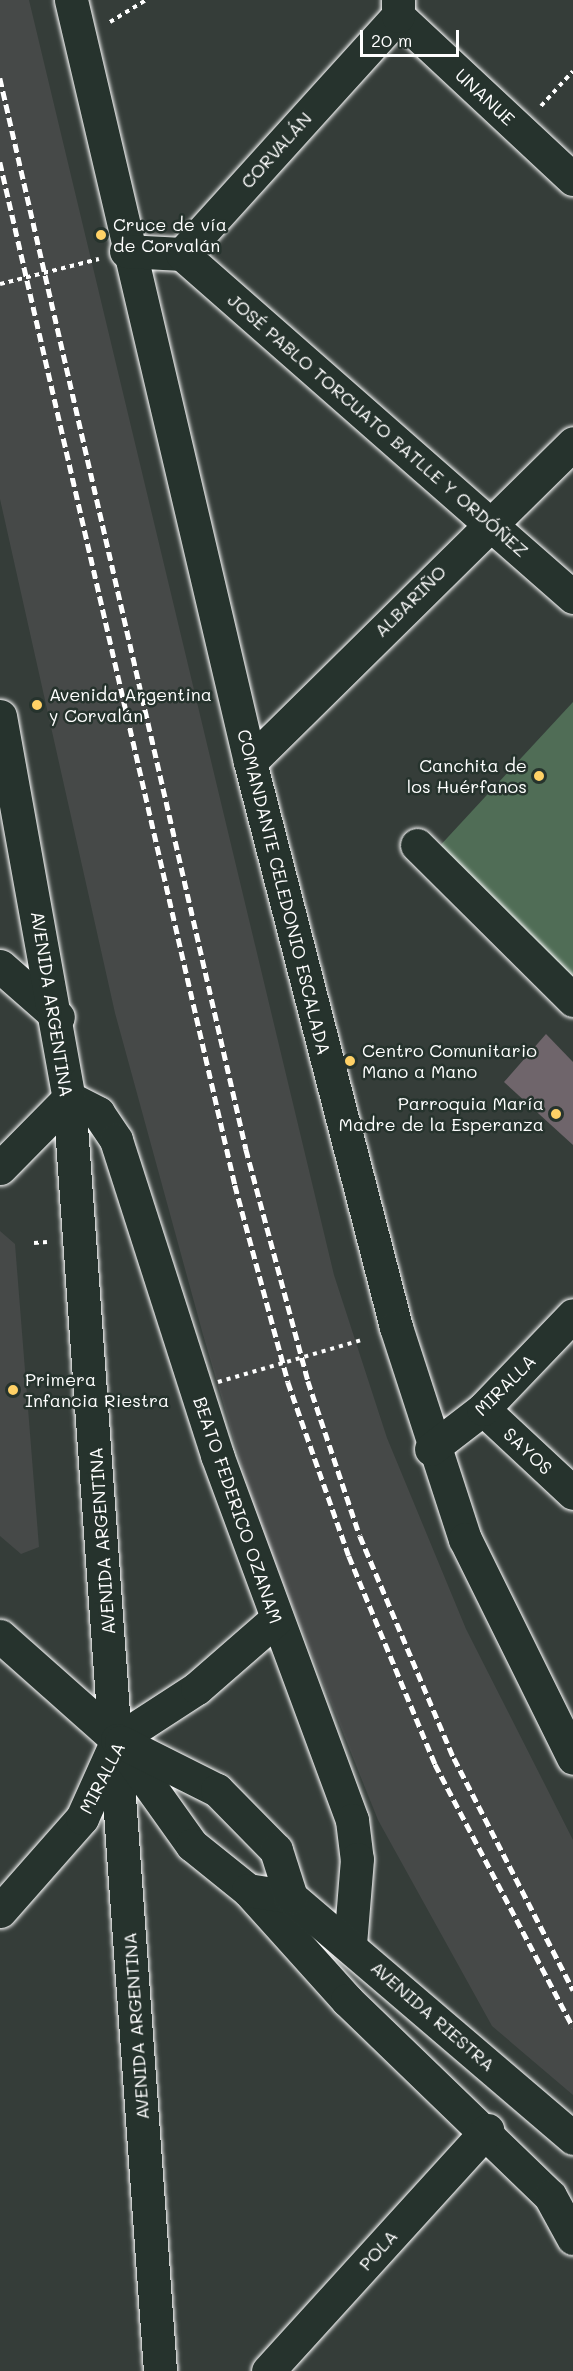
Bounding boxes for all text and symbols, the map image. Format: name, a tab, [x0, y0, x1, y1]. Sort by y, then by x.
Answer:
scale bar	[363, 18, 462, 56]
text: 20 m	[371, 28, 412, 52]
street label: UNANUE	[451, 64, 519, 130]
street label: CORVALÁN	[236, 107, 316, 193]
place label: Cruce de vía de Corvalán	[113, 214, 227, 256]
marker: Cruce de vía de Corvalán	[94, 228, 108, 242]
street label: JOSÉ PABLO TORCUATO BATLLE Y ORDÓÑEZ	[224, 289, 532, 561]
street label: ALBARIÑO	[370, 561, 450, 641]
place label: Avenida Argentina y Corvalán	[49, 684, 212, 726]
marker: Avenida Argentina y Corvalán	[30, 698, 44, 712]
street label: COMANDANTE CELEDONIO ESCALADA	[233, 727, 335, 1057]
place label: Canchita de los Huérfanos	[407, 755, 527, 798]
marker: Canchita de los Huérfanos	[532, 769, 546, 783]
street label: AVENIDA ARGENTINA	[27, 909, 77, 1099]
place label: Centro Comunitario Mano a Mano	[362, 1040, 537, 1082]
marker: Centro Comunitario Mano a Mano	[343, 1054, 357, 1068]
place label: Parroquia María Madre de la Esperanza	[339, 1093, 544, 1136]
marker: Parroquia María Madre de la Esperanza	[549, 1107, 563, 1121]
street label: MIRALLA	[470, 1350, 540, 1420]
place label: Primera Infancia Riestra	[25, 1369, 169, 1412]
marker: Primera Infancia Riestra	[6, 1383, 20, 1397]
street label: BEATO FEDERICO OZANAM	[189, 1394, 287, 1626]
street label: SAYOS	[499, 1423, 557, 1479]
street label: AVENIDA ARGENTINA	[85, 1446, 119, 1636]
street label: MIRALLA	[75, 1739, 129, 1817]
street label: AVENIDA ARGENTINA	[119, 1931, 153, 2121]
street label: AVENIDA RIESTRA	[367, 1956, 499, 2076]
street label: POLA	[354, 2225, 402, 2275]

